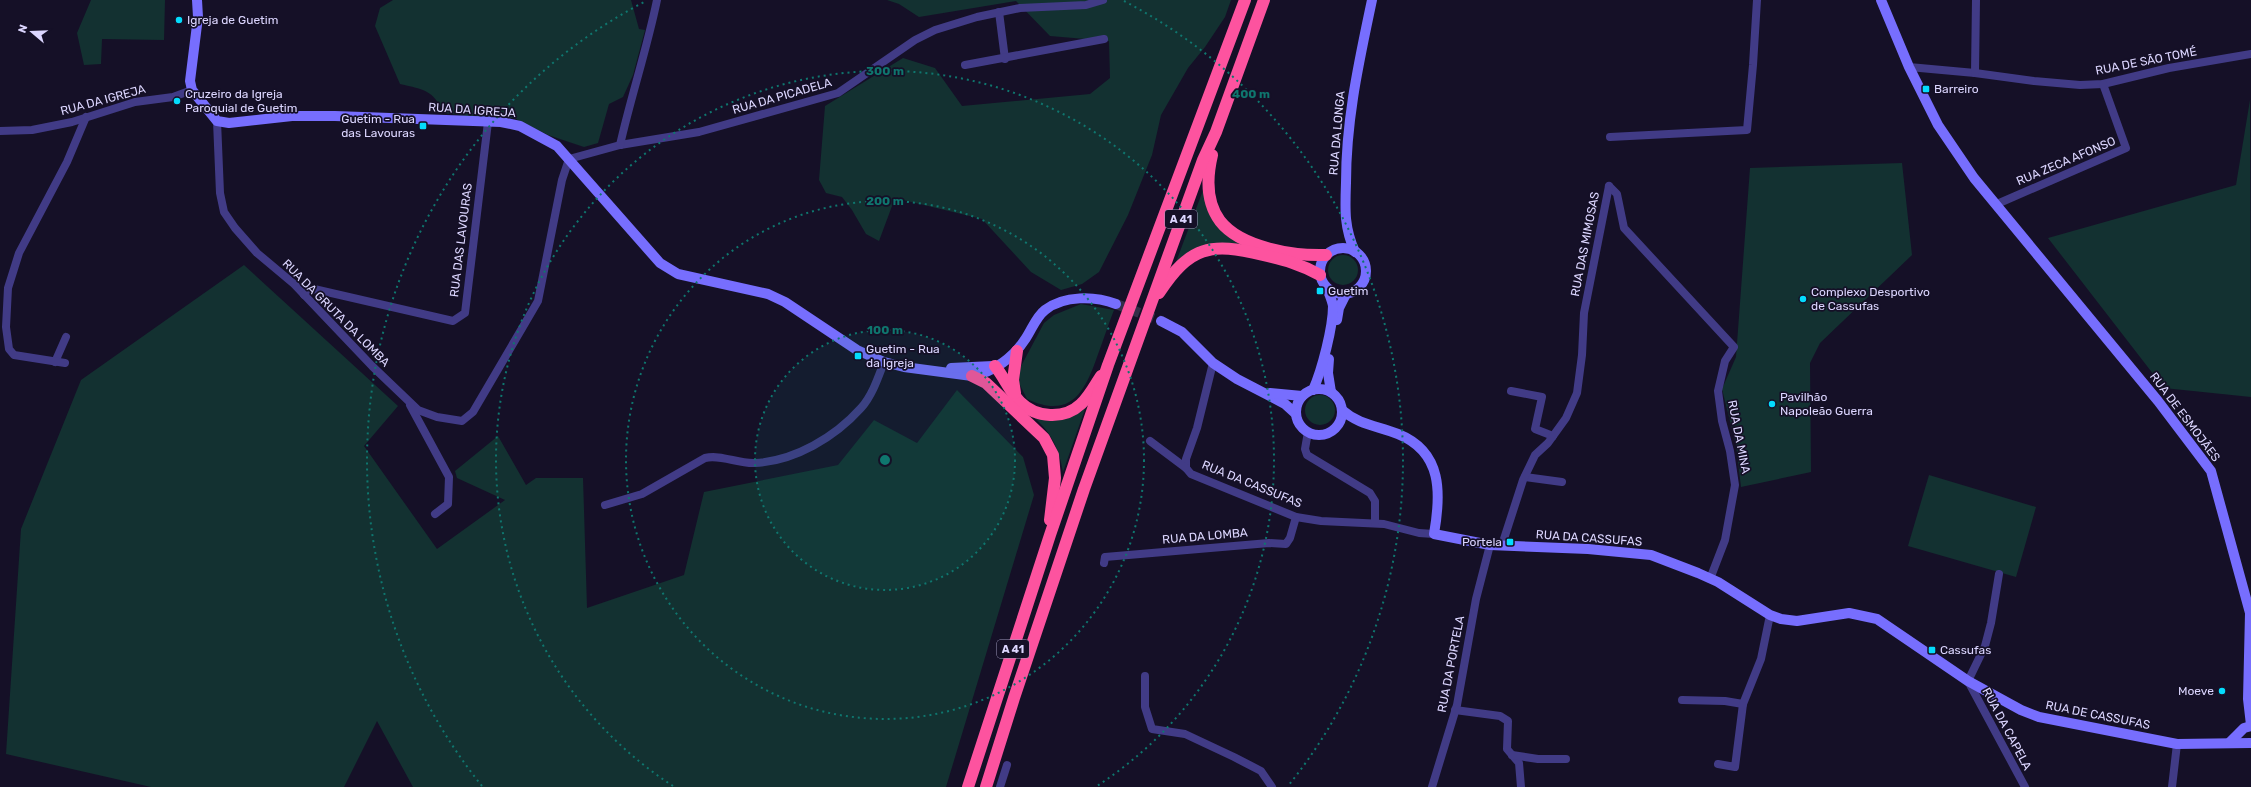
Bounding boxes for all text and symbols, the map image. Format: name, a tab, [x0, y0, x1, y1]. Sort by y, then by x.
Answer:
north arrow	[12, 12, 52, 52]
place label: Igreja de Guetim	[187, 13, 278, 27]
marker: Igreja de Guetim	[174, 15, 184, 25]
text: N	[16, 23, 30, 35]
street label: RUA DE SÃO TOMÉ	[2094, 44, 2198, 78]
text: 300 m	[866, 64, 904, 78]
street label: RUA DA PICADELA	[731, 75, 833, 117]
street label: RUA DA IGREJA	[59, 82, 147, 118]
place label: Barreiro	[1934, 82, 1979, 96]
marker: Barreiro	[1921, 84, 1931, 94]
place label: Cruzeiro da Igreja Paroquial de Guetim	[185, 87, 297, 115]
text: 400 m	[1232, 87, 1270, 101]
street label: RUA DA LONGA	[1326, 90, 1348, 176]
marker: Cruzeiro da Igreja Paroquial de Guetim	[172, 96, 182, 106]
street label: RUA DA IGREJA	[428, 100, 516, 120]
place label: Guetim - Rua das Lavouras	[341, 112, 415, 140]
marker: Guetim - Rua das Lavouras	[418, 121, 428, 131]
street label: RUA ZECA AFONSO	[2014, 134, 2118, 188]
street label: RUA DAS LAVOURAS	[447, 182, 475, 298]
street label: RUA DAS MIMOSAS	[1568, 190, 1602, 298]
text: 200 m	[866, 194, 904, 208]
road number: A 41	[1165, 210, 1197, 228]
street label: RUA DA GRUTA DA LOMBA	[280, 257, 392, 369]
place label: Guetim	[1328, 284, 1368, 298]
place label: Complexo Desportivo de Cassufas	[1811, 285, 1930, 313]
marker: Guetim	[1315, 286, 1325, 296]
marker: Complexo Desportivo de Cassufas	[1798, 294, 1808, 304]
text: 100 m	[867, 323, 903, 337]
place label: Guetim - Rua da Igreja	[866, 342, 940, 370]
marker: Guetim - Rua da Igreja	[853, 351, 863, 361]
street label: RUA DE ESMOJÃES	[2147, 370, 2223, 464]
place label: Pavilhão Napoleão Guerra	[1780, 390, 1873, 418]
street label: RUA DA MINA	[1725, 399, 1753, 475]
marker: Pavilhão Napoleão Guerra	[1767, 399, 1777, 409]
centre of rings	[878, 453, 892, 467]
street label: RUA DA CASSUFAS	[1200, 458, 1304, 510]
street label: RUA DA LOMBA	[1162, 525, 1248, 547]
street label: RUA DA CASSUFAS	[1535, 527, 1643, 549]
place label: Portela	[1462, 535, 1502, 549]
marker: Portela	[1505, 537, 1515, 547]
street label: RUA DA PORTELA	[1435, 614, 1467, 714]
road number: A 41	[997, 640, 1029, 658]
place label: Cassufas	[1940, 643, 1991, 657]
marker: Cassufas	[1927, 645, 1937, 655]
place label: Moeve	[2178, 684, 2214, 698]
street label: RUA DA CAPELA	[1979, 685, 2035, 773]
marker: Moeve	[2217, 686, 2227, 696]
street label: RUA DE CASSUFAS	[2044, 698, 2152, 732]

